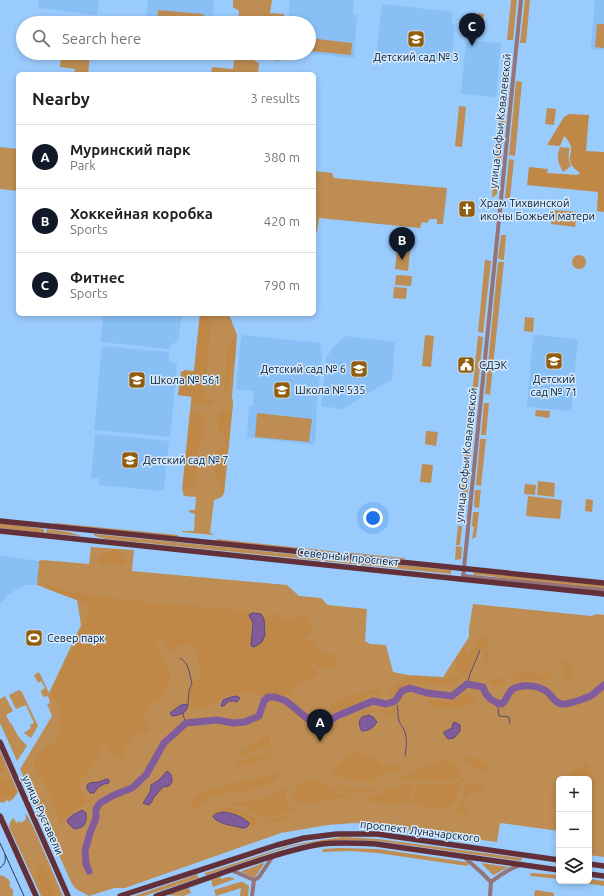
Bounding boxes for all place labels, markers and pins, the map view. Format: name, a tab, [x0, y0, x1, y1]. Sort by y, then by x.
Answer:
pin: C	[459, 13, 485, 46]
school or university icon: Детский сад № 3	[406, 29, 426, 49]
place label: Детский сад № 3	[373, 51, 459, 63]
place label: Храм Тихвинской иконы Божьей матери	[480, 197, 595, 222]
church icon: Храм Тихвинской иконы Божьей матери	[457, 199, 477, 219]
pin: B	[389, 227, 415, 260]
school or university icon: Детский сад № 71	[544, 351, 564, 371]
public building icon: СДЭК	[456, 355, 476, 375]
school or university icon: Детский сад № 6	[349, 359, 369, 379]
place label: СДЭК	[479, 359, 507, 371]
place label: Детский сад № 6	[260, 363, 346, 375]
school or university icon: Школа № 561	[127, 370, 147, 390]
place label: Детский сад № 71	[531, 373, 577, 398]
place label: Школа № 561	[150, 374, 220, 386]
school or university icon: Школа № 535	[272, 380, 292, 400]
place label: Школа № 535	[295, 384, 365, 396]
school or university icon: Детский сад № 7	[120, 450, 140, 470]
place label: Детский сад № 7	[143, 454, 229, 466]
sports icon: Север парк	[24, 628, 44, 648]
place label: Север парк	[47, 632, 105, 644]
pin: A	[307, 709, 333, 742]

